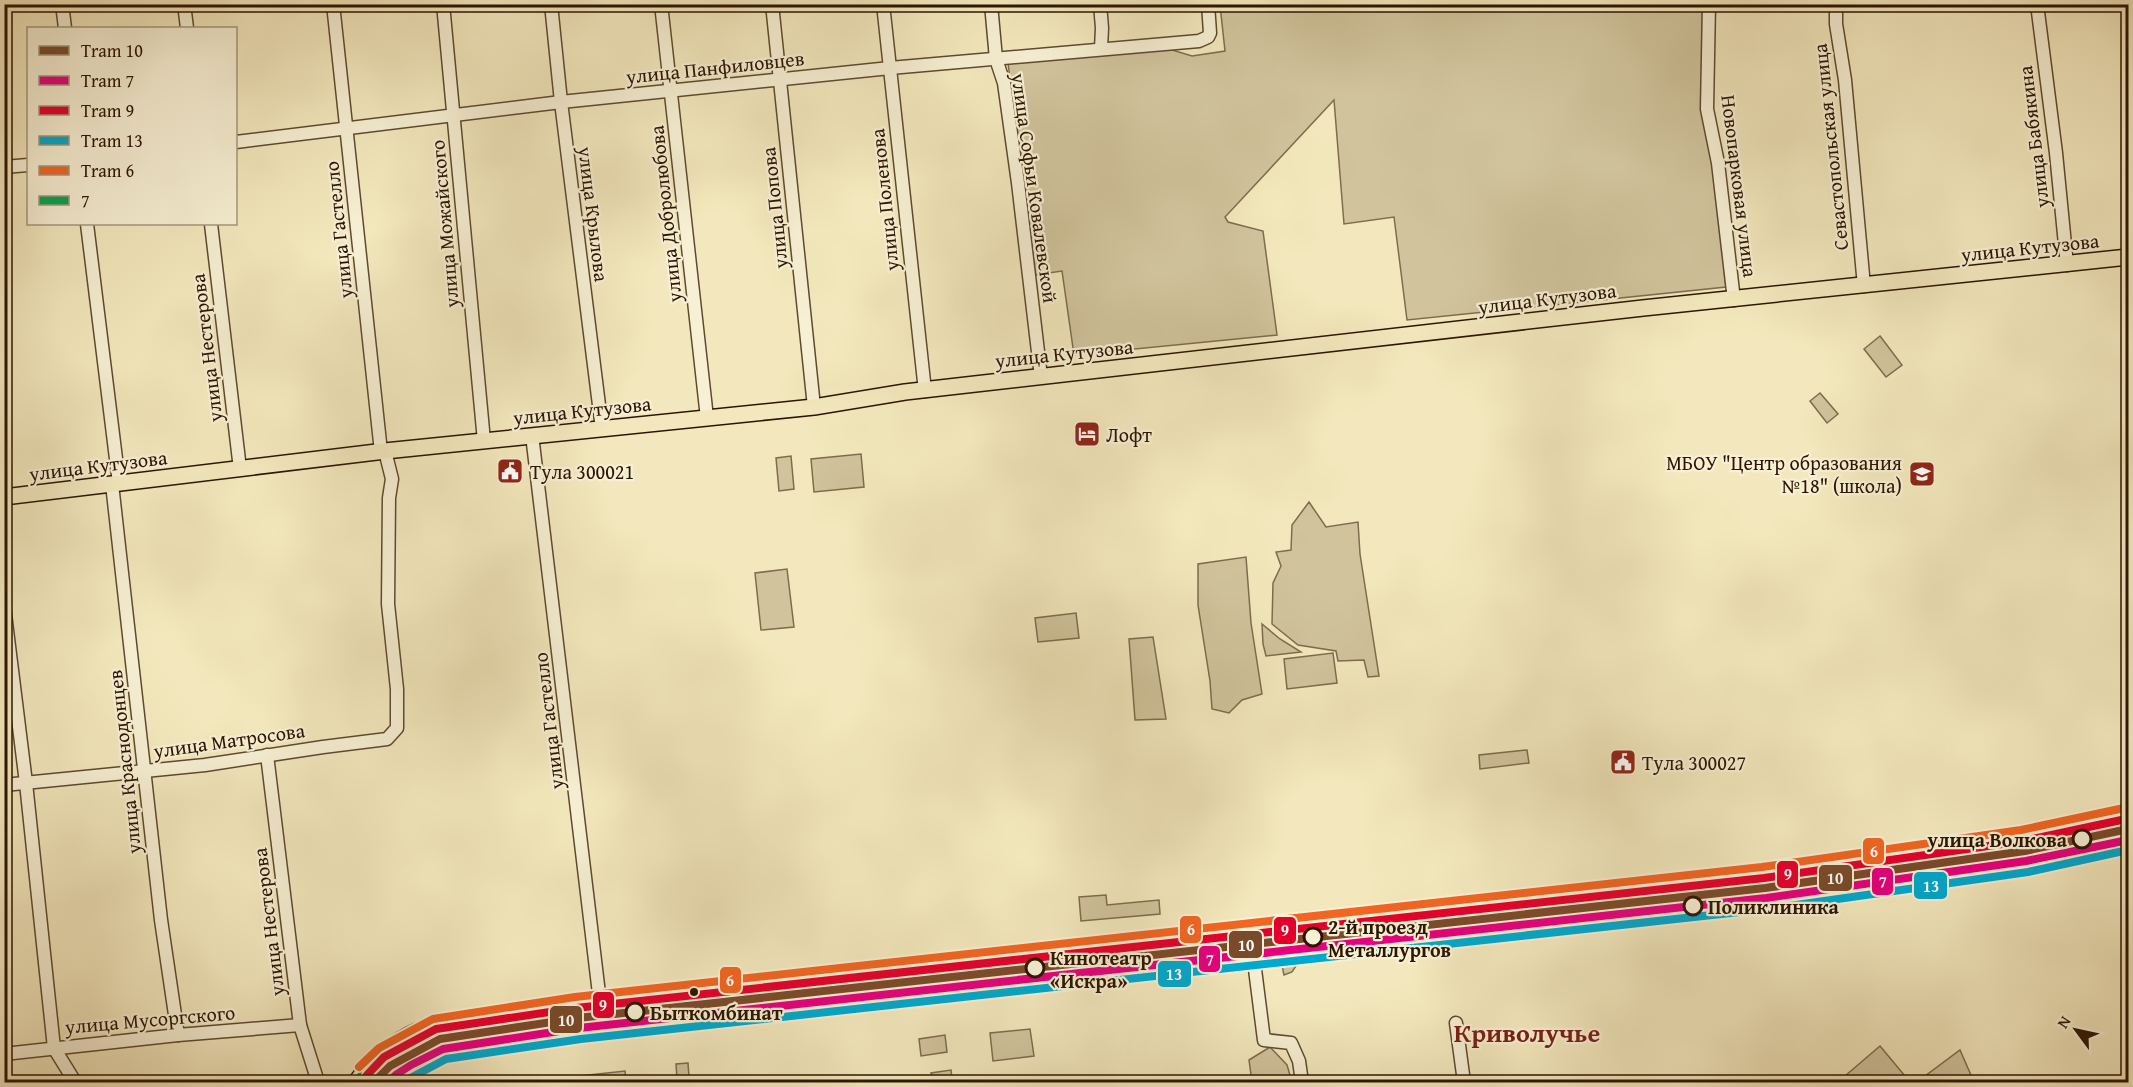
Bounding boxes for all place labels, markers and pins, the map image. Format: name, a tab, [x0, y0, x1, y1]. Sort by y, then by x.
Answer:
hotel icon: Лофт	[1072, 419, 1102, 449]
place label: Лофт	[1106, 420, 1152, 449]
place label: МБОУ "Центр образования №18" (школа)	[1666, 448, 1902, 500]
public building icon: Тула 300021	[495, 456, 525, 486]
place label: Тула 300021	[530, 457, 634, 486]
school or university icon: МБОУ "Центр образования №18" (школа)	[1907, 459, 1937, 489]
public building icon: Тула 300027	[1608, 747, 1638, 777]
place label: Тула 300027	[1642, 748, 1746, 777]
place label: улица Волкова	[1926, 825, 2068, 854]
marker: улица Волкова	[2072, 829, 2092, 849]
place label: Поликлиника	[1708, 892, 1839, 921]
marker: Поликлиника	[1683, 896, 1703, 916]
place label: 2-й проезд Металлургов	[1328, 912, 1451, 964]
marker: 2-й проезд Металлургов	[1303, 927, 1323, 947]
place label: Кинотеатр «Искра»	[1050, 943, 1152, 995]
marker: Кинотеатр «Искра»	[1025, 958, 1045, 978]
unlabelled marker	[688, 986, 700, 998]
place label: Быткомбинат	[650, 998, 783, 1027]
marker: Быткомбинат	[625, 1002, 645, 1022]

